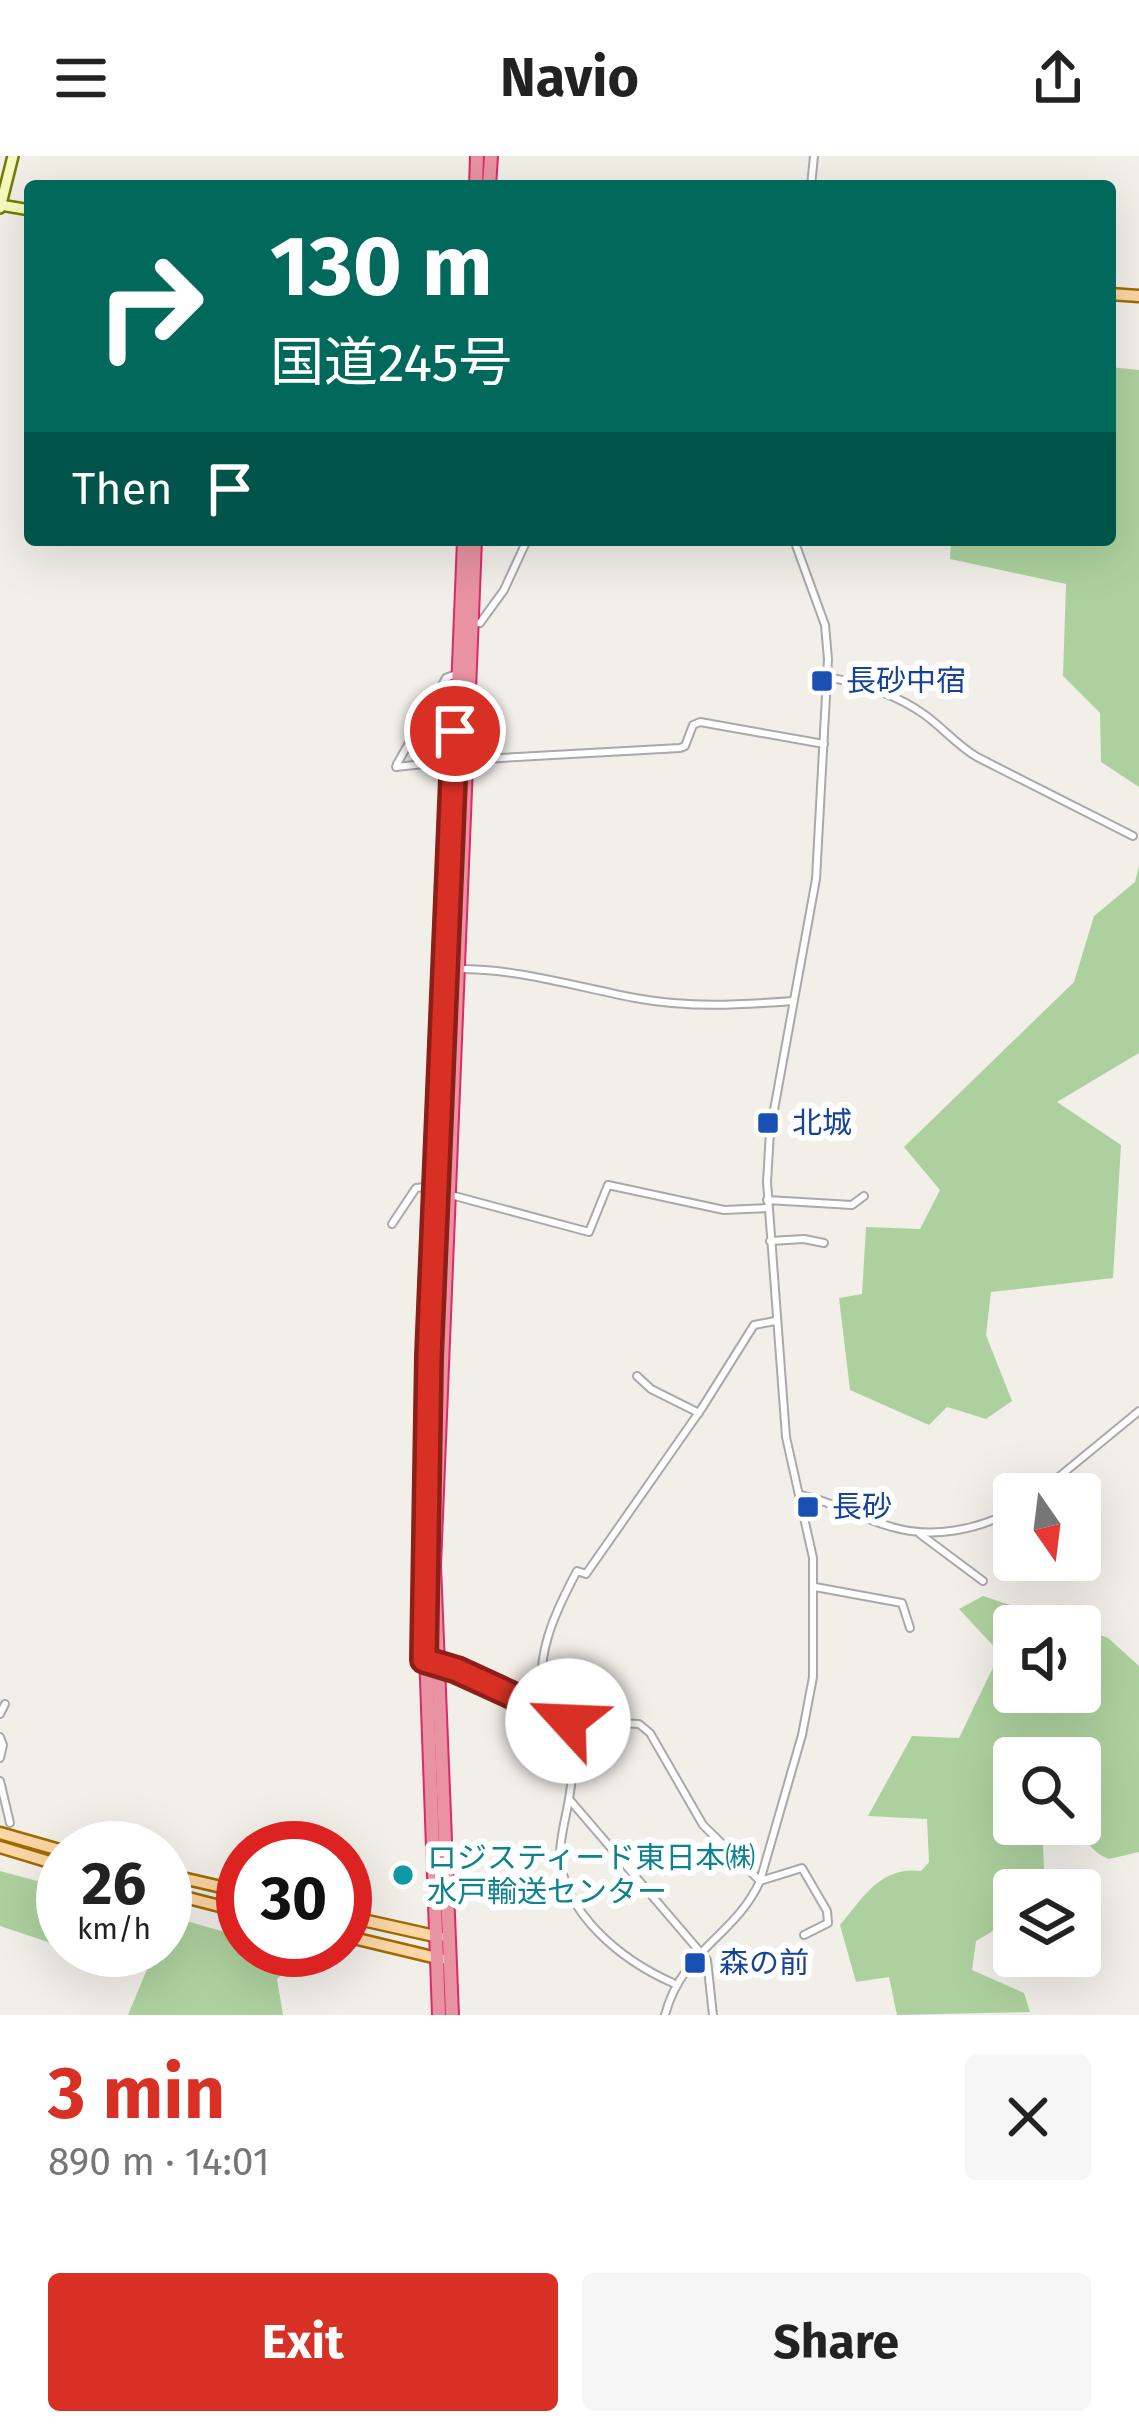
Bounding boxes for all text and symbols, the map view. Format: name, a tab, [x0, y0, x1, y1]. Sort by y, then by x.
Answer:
icon: menu	[48, 45, 114, 111]
icon: share	[1025, 45, 1091, 111]
text: Navio	[500, 46, 639, 110]
text: 130 m	[270, 216, 493, 317]
icon: right	[72, 228, 228, 384]
text: 国道245号	[270, 331, 513, 395]
icon: arrive	[197, 456, 263, 522]
text: Then	[72, 462, 173, 516]
place label: 長砂中宿	[846, 663, 966, 699]
marker: 長砂中宿	[809, 668, 835, 694]
pin	[404, 680, 506, 782]
icon: arrive	[422, 698, 488, 764]
place label: 北城	[792, 1105, 852, 1141]
marker: 北城	[755, 1110, 781, 1136]
north arrow	[993, 1473, 1101, 1581]
map controls	[993, 1473, 1101, 1977]
place label: 長砂	[832, 1489, 892, 1525]
marker: 長砂	[795, 1494, 821, 1520]
button: sound	[993, 1605, 1101, 1713]
position arrow	[505, 1658, 631, 1784]
button: search	[993, 1737, 1101, 1845]
speed limit sign: 30	[216, 1821, 372, 1977]
place label: ロジスティード東日本㈱ 水戸輸送センター	[427, 1840, 755, 1910]
text: 26	[82, 1848, 146, 1920]
marker: ロジスティード東日本㈱ 水戸輸送センター	[390, 1862, 416, 1888]
button: layers	[993, 1869, 1101, 1977]
text: km/h	[77, 1911, 151, 1947]
place label: 森の前	[719, 1945, 809, 1981]
marker: 森の前	[682, 1950, 708, 1976]
text: 3 min	[48, 2051, 225, 2137]
button: close	[965, 2054, 1091, 2180]
text: 890 m · 14:01	[48, 2139, 270, 2185]
button: Exit	[48, 2273, 558, 2411]
button: Share	[582, 2273, 1091, 2411]

